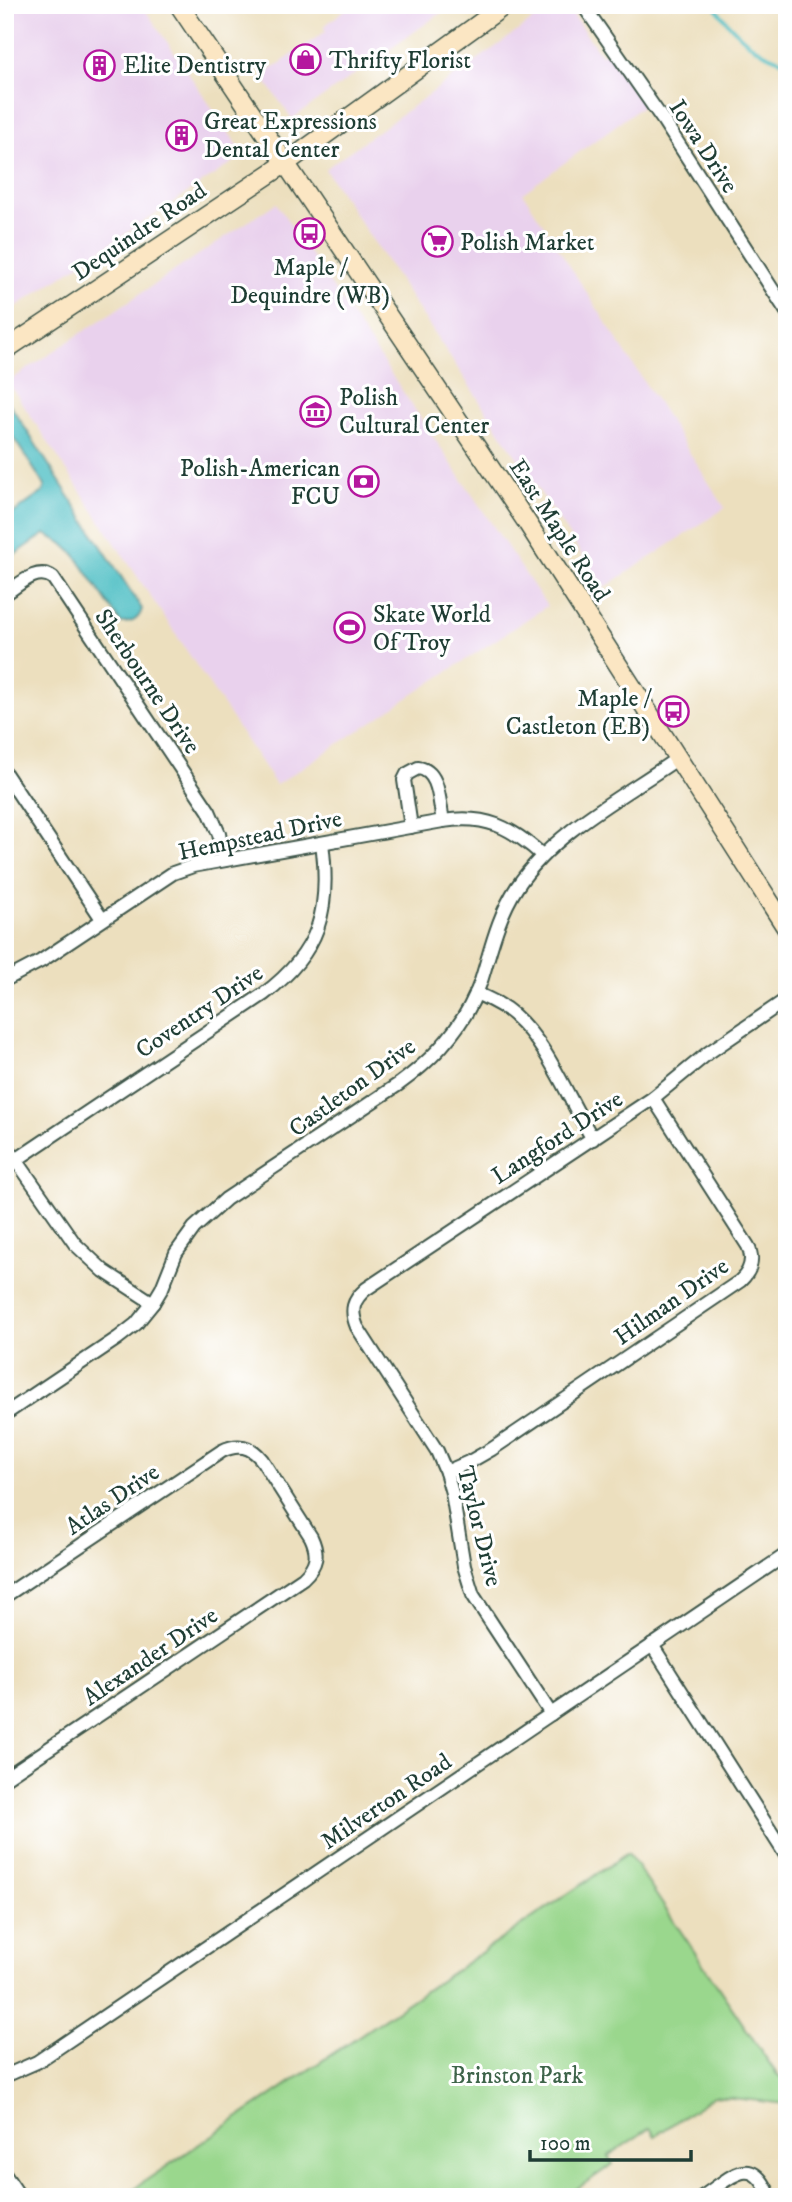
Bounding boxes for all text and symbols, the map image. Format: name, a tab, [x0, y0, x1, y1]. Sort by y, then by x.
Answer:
shop icon: Thrifty Florist	[289, 43, 323, 77]
place label: Thrifty Florist	[329, 46, 471, 76]
building icon: Elite Dentistry	[83, 48, 117, 82]
place label: Elite Dentistry	[123, 51, 267, 81]
street label: Iowa Drive	[662, 94, 744, 199]
place label: Great Expressions Dental Center	[204, 107, 377, 165]
building icon: Great Expressions Dental Center	[164, 118, 198, 152]
street label: Dequindre Road	[67, 176, 212, 288]
bus stop icon: Maple / Dequindre (WB)	[293, 216, 327, 250]
supermarket icon: Polish Market	[420, 225, 454, 259]
place label: Polish Market	[460, 228, 595, 258]
place label: Maple / Dequindre (WB)	[230, 253, 390, 311]
place label: Polish Cultural Center	[339, 383, 489, 441]
museum icon: Polish Cultural Center	[299, 394, 333, 428]
place label: Polish-American FCU	[180, 454, 340, 512]
street label: East Maple Road	[502, 454, 616, 608]
bank icon: Polish-American FCU	[346, 465, 380, 499]
place label: Skate World Of Troy	[373, 600, 491, 658]
street label: Sherbourne Drive	[88, 603, 207, 760]
sports icon: Skate World Of Troy	[333, 611, 367, 645]
place label: Maple / Castleton (EB)	[506, 684, 652, 742]
bus stop icon: Maple / Castleton (EB)	[656, 695, 690, 729]
street label: Hempstead Drive	[176, 804, 345, 868]
street label: Coventry Drive	[130, 958, 269, 1065]
street label: Castleton Drive	[283, 1032, 422, 1144]
street label: Langford Drive	[486, 1084, 629, 1191]
street label: Hilman Drive	[609, 1251, 735, 1352]
street label: Atlas Drive	[60, 1457, 165, 1542]
street label: Taylor Drive	[450, 1463, 509, 1590]
street label: Alexander Drive	[77, 1601, 224, 1713]
street label: Milverton Road	[315, 1747, 458, 1857]
park label: Brinston Park	[451, 2061, 583, 2091]
scale bar	[530, 2118, 690, 2162]
text: 100 m	[540, 2131, 591, 2157]

